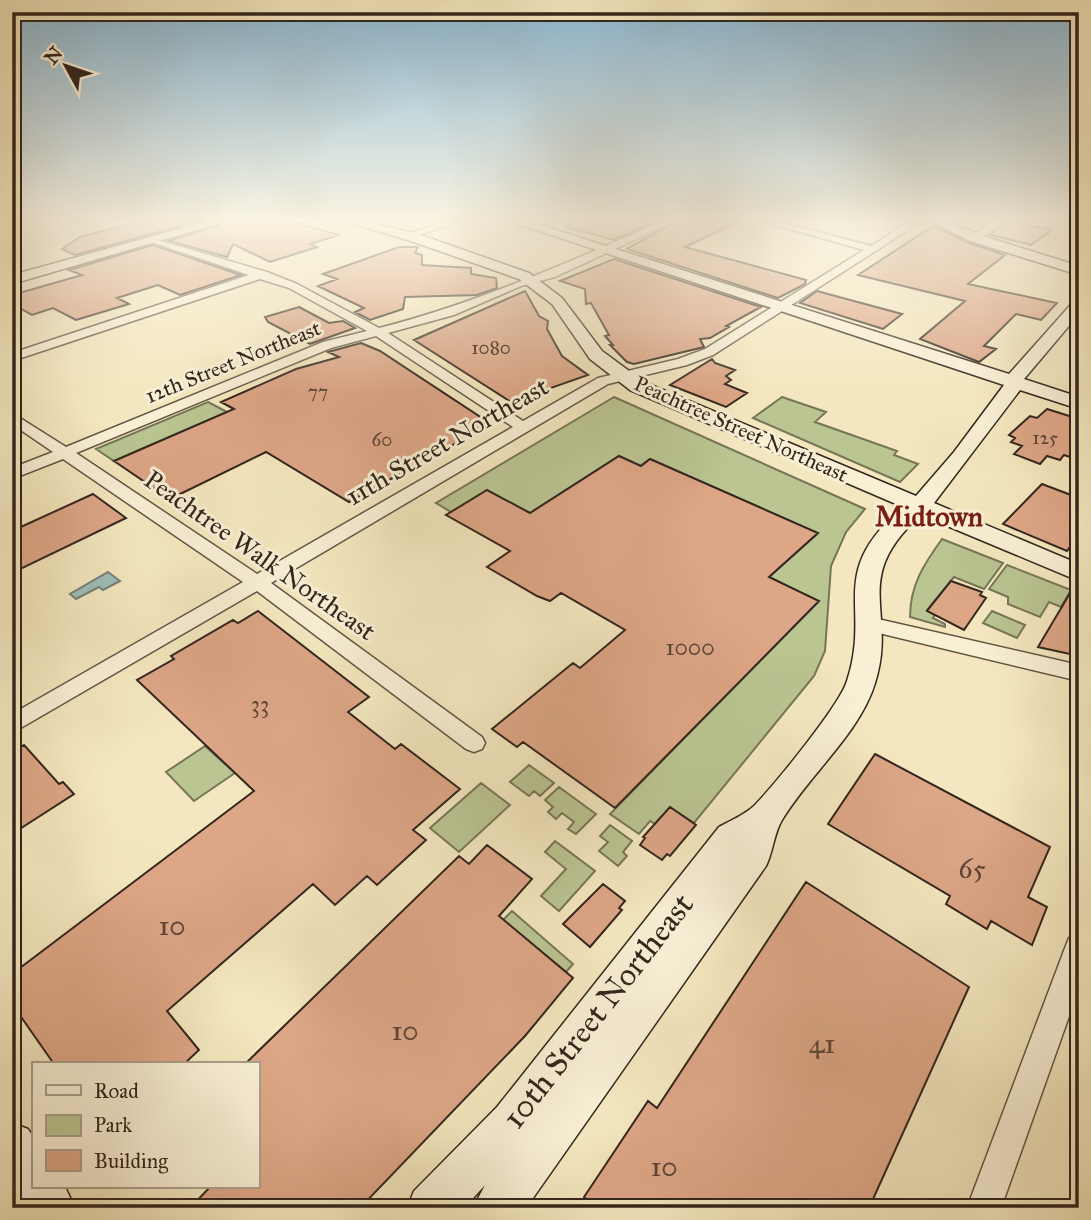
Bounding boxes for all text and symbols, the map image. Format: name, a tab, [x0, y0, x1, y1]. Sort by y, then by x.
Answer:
north arrow	[32, 32, 102, 102]
text: N	[39, 42, 67, 69]
street label: 12th Street Northeast	[142, 315, 325, 409]
house number: 1080	[471, 336, 511, 359]
street label: 11th Street Northeast	[340, 370, 554, 512]
street label: Peachtree Street Northeast	[630, 370, 852, 488]
house number: 77	[308, 380, 328, 403]
house number: 125	[1032, 426, 1058, 449]
house number: 60	[372, 428, 392, 451]
street label: Peachtree Walk Northeast	[138, 463, 382, 647]
district label: Midtown	[875, 499, 983, 534]
house number: 1000	[665, 633, 715, 661]
house number: 33	[251, 690, 269, 718]
house number: 65	[958, 851, 986, 886]
street label: 10th Street Northeast	[494, 886, 702, 1136]
house number: 10	[158, 908, 186, 943]
house number: 10	[391, 1013, 419, 1048]
house number: 41	[809, 1026, 835, 1061]
legend	[32, 1062, 259, 1188]
text: Road	[94, 1078, 139, 1104]
text: Park	[94, 1112, 132, 1138]
text: Building	[94, 1148, 168, 1174]
house number: 10	[650, 1149, 678, 1184]

